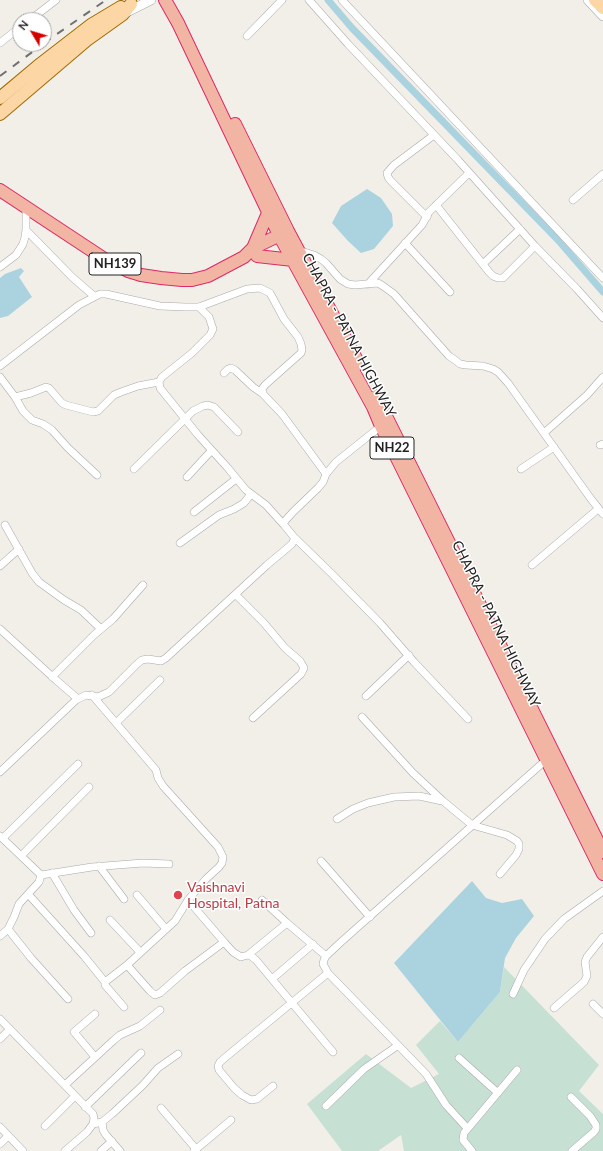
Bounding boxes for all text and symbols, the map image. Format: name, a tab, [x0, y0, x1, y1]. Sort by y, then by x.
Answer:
north arrow	[12, 12, 52, 52]
text: N	[15, 18, 31, 32]
street label: CHAPRA - PATNA HIGHWAY	[299, 250, 399, 420]
road number: NH139	[89, 253, 141, 275]
road number: NH22	[370, 437, 414, 459]
street label: CHAPRA - PATNA HIGHWAY	[448, 538, 544, 710]
place label: Vaishnavi Hospital, Patna	[187, 879, 280, 912]
marker: Vaishnavi Hospital, Patna	[172, 889, 184, 901]

